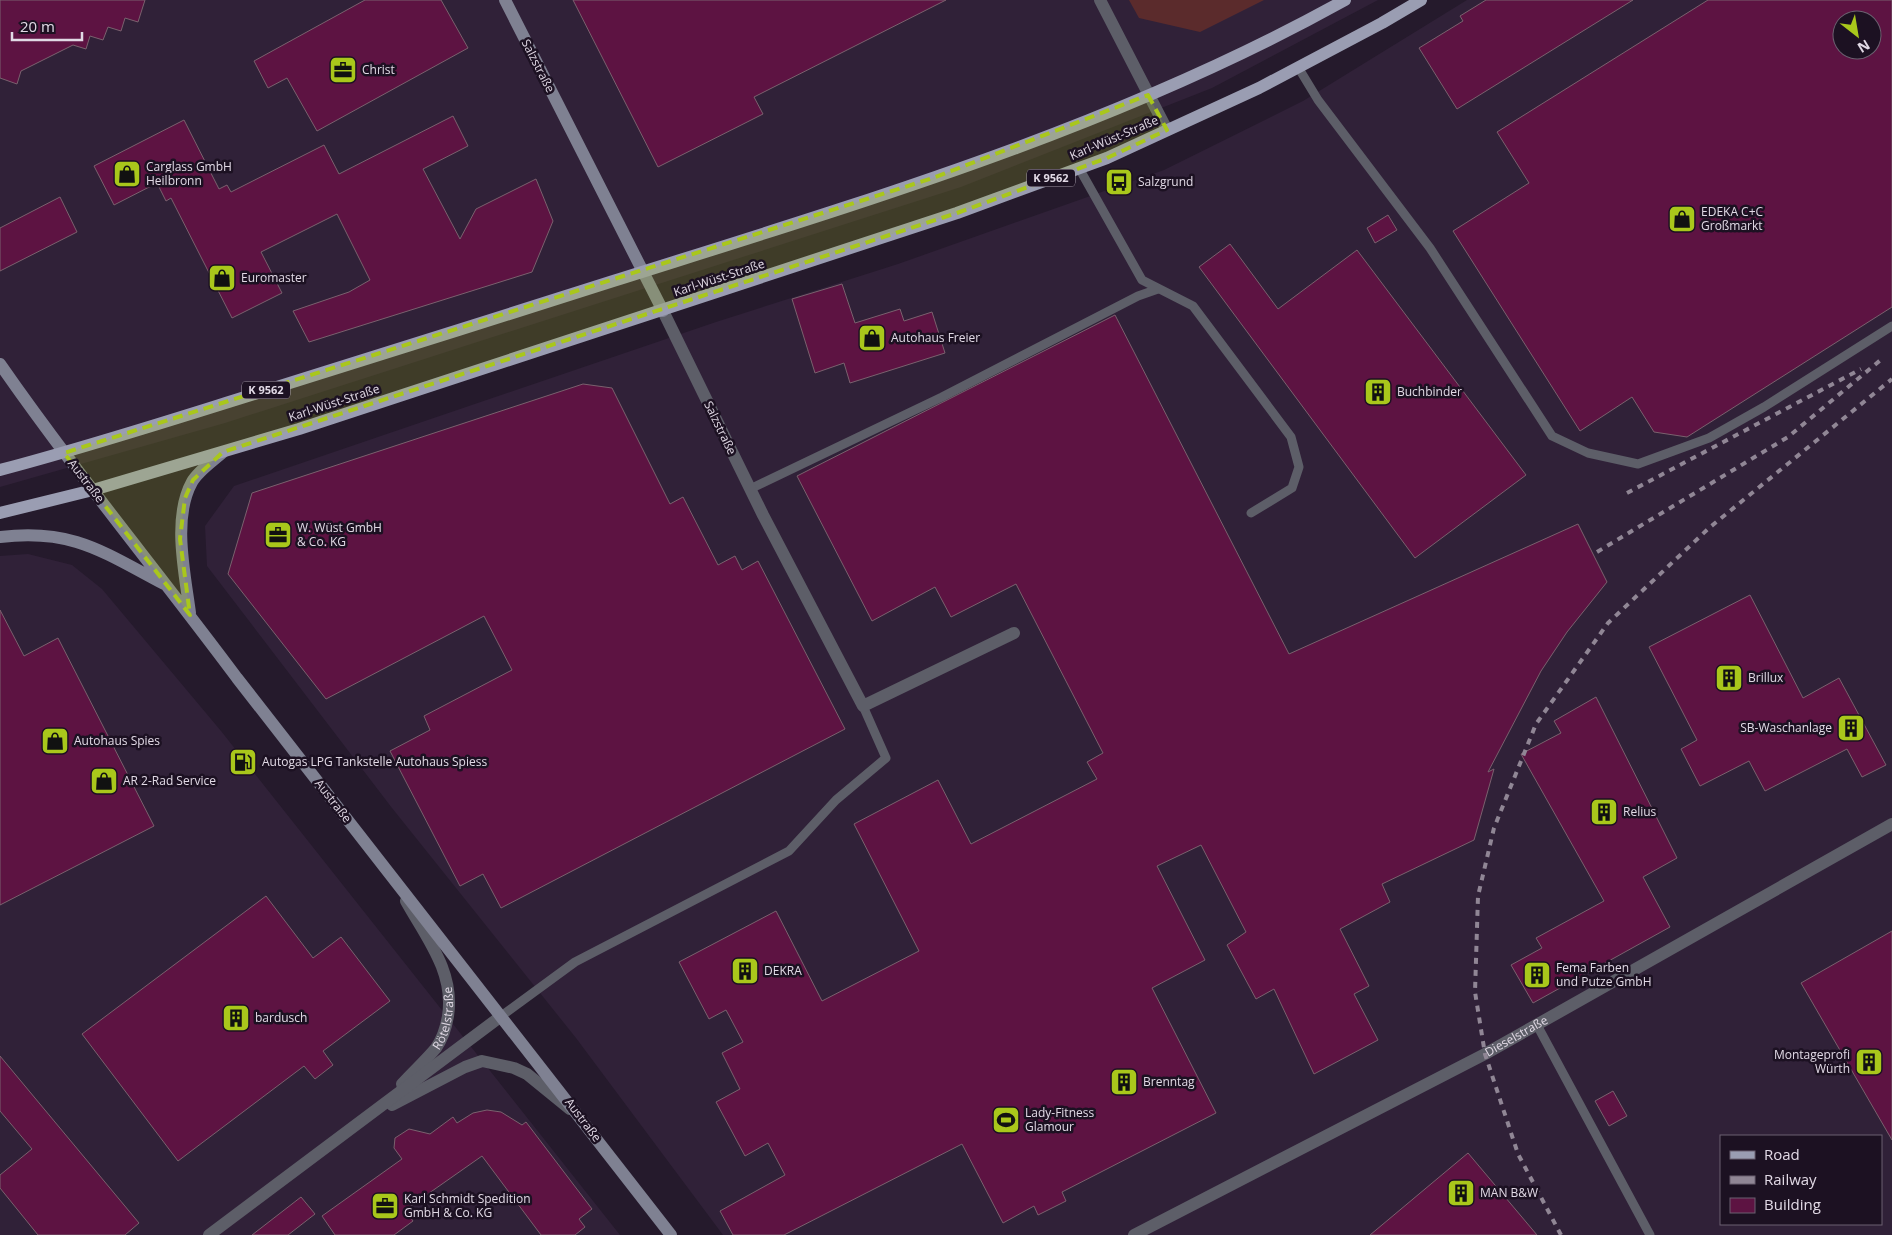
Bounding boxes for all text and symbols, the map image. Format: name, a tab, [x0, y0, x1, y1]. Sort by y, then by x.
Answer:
scale bar	[12, 10, 82, 42]
north arrow	[1832, 10, 1882, 60]
text: 20 m	[20, 16, 55, 36]
text: N	[1854, 35, 1874, 58]
street label: Salzstraße	[518, 36, 559, 96]
office icon: Christ	[328, 55, 358, 85]
place label: Christ	[362, 61, 395, 78]
street label: Karl-Wüst-Straße	[1067, 111, 1161, 164]
place label: Carglass GmbH Heilbronn	[146, 158, 232, 189]
shop icon: Carglass GmbH Heilbronn	[112, 159, 142, 189]
bus stop icon: Salzgrund	[1104, 167, 1134, 197]
road number: K 9562	[1027, 170, 1075, 187]
place label: Salzgrund	[1138, 173, 1193, 190]
place label: EDEKA C+C Großmarkt	[1701, 203, 1764, 234]
shop icon: EDEKA C+C Großmarkt	[1667, 204, 1697, 234]
street label: Karl-Wüst-Straße	[671, 255, 767, 300]
shop icon: Euromaster	[207, 263, 237, 293]
place label: Euromaster	[241, 269, 307, 286]
shop icon: Autohaus Freier	[857, 323, 887, 353]
place label: Autohaus Freier	[891, 329, 980, 346]
building icon: Buchbinder	[1363, 377, 1393, 407]
street label: Karl-Wüst-Straße	[286, 380, 382, 425]
road number: K 9562	[242, 382, 290, 398]
place label: Buchbinder	[1397, 383, 1462, 400]
street label: Salzstraße	[700, 398, 741, 458]
street label: Austraße	[64, 455, 109, 506]
place label: W. Wüst GmbH & Co. KG	[297, 519, 382, 550]
office icon: W. Wüst GmbH & Co. KG	[263, 520, 293, 550]
building icon: Brillux	[1714, 663, 1744, 693]
place label: Brillux	[1748, 669, 1784, 686]
building icon: SB-Waschanlage	[1836, 713, 1866, 743]
place label: SB-Waschanlage	[1740, 719, 1832, 736]
shop icon: Autohaus Spies	[40, 726, 70, 756]
place label: Autohaus Spies	[74, 732, 160, 749]
fuel station icon: Autogas LPG Tankstelle Autohaus Spiess	[228, 747, 258, 777]
place label: Autogas LPG Tankstelle Autohaus Spiess	[262, 753, 487, 770]
shop icon: AR 2-Rad Service	[89, 766, 119, 796]
place label: AR 2-Rad Service	[123, 772, 216, 789]
street label: Austraße	[311, 775, 356, 826]
building icon: Relius	[1589, 797, 1619, 827]
place label: Relius	[1623, 803, 1657, 820]
building icon: DEKRA	[730, 956, 760, 986]
place label: Fema Farben und Putze GmbH	[1556, 959, 1652, 990]
building icon: Fema Farben und Putze GmbH	[1522, 960, 1552, 990]
place label: DEKRA	[764, 962, 802, 979]
street label: Rötelstraße	[428, 985, 457, 1053]
building icon: bardusch	[221, 1003, 251, 1033]
place label: bardusch	[255, 1009, 307, 1026]
street label: Dieselstraße	[1482, 1011, 1551, 1060]
place label: Montageprofi Würth	[1774, 1046, 1850, 1077]
building icon: Montageprofi Würth	[1854, 1047, 1884, 1077]
building icon: Brenntag	[1109, 1067, 1139, 1097]
place label: Brenntag	[1143, 1073, 1195, 1090]
street label: Austraße	[561, 1094, 606, 1145]
place label: Lady-Fitness Glamour	[1025, 1104, 1094, 1135]
sports icon: Lady-Fitness Glamour	[991, 1105, 1021, 1135]
legend	[1720, 1135, 1882, 1225]
text: Road	[1764, 1144, 1800, 1164]
text: Railway	[1764, 1169, 1817, 1189]
building icon: MAN B&W	[1446, 1178, 1476, 1208]
place label: MAN B&W	[1480, 1184, 1538, 1201]
place label: Karl Schmidt Spedition GmbH & Co. KG	[404, 1190, 531, 1221]
office icon: Karl Schmidt Spedition GmbH & Co. KG	[370, 1191, 400, 1221]
text: Building	[1764, 1194, 1821, 1214]

